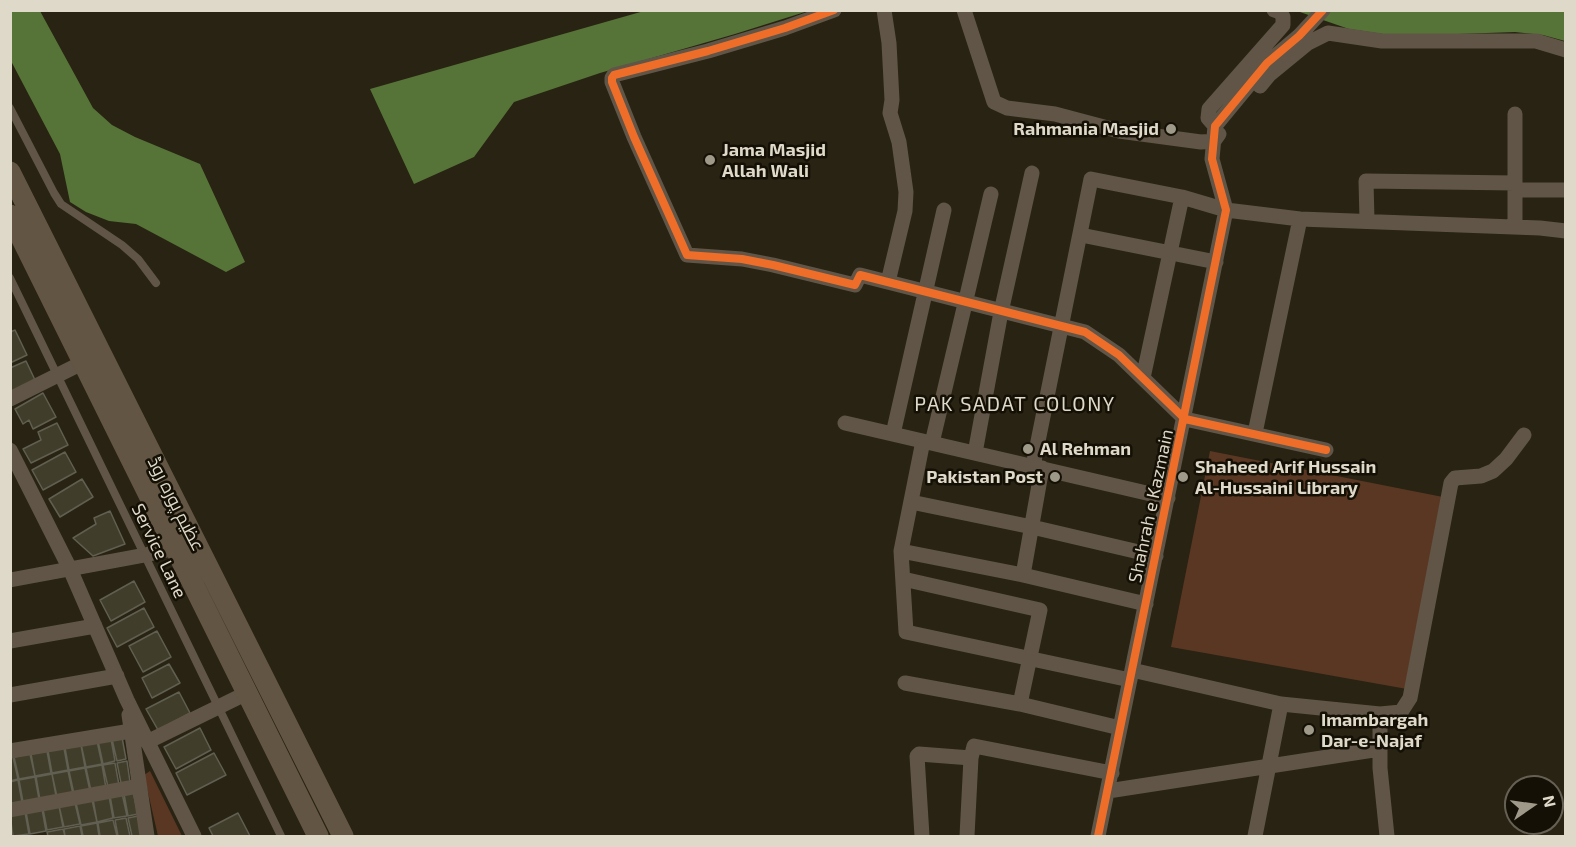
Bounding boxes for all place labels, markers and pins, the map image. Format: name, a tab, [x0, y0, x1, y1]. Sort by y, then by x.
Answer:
place label: Rahmania Masjid	[1013, 118, 1159, 140]
marker: Rahmania Masjid	[1164, 122, 1178, 136]
place label: Jama Masjid Allah Wali	[722, 139, 826, 182]
marker: Jama Masjid Allah Wali	[703, 153, 717, 167]
place label: Al Rehman	[1040, 438, 1131, 460]
marker: Al Rehman	[1021, 442, 1035, 456]
place label: Shaheed Arif Hussain Al-Hussaini Library	[1195, 456, 1376, 498]
place label: Pakistan Post	[926, 466, 1043, 488]
marker: Pakistan Post	[1048, 470, 1062, 484]
marker: Shaheed Arif Hussain Al-Hussaini Library	[1176, 470, 1190, 484]
place label: Imambargah Dar-e-Najaf	[1321, 709, 1428, 752]
marker: Imambargah Dar-e-Najaf	[1302, 723, 1316, 737]

